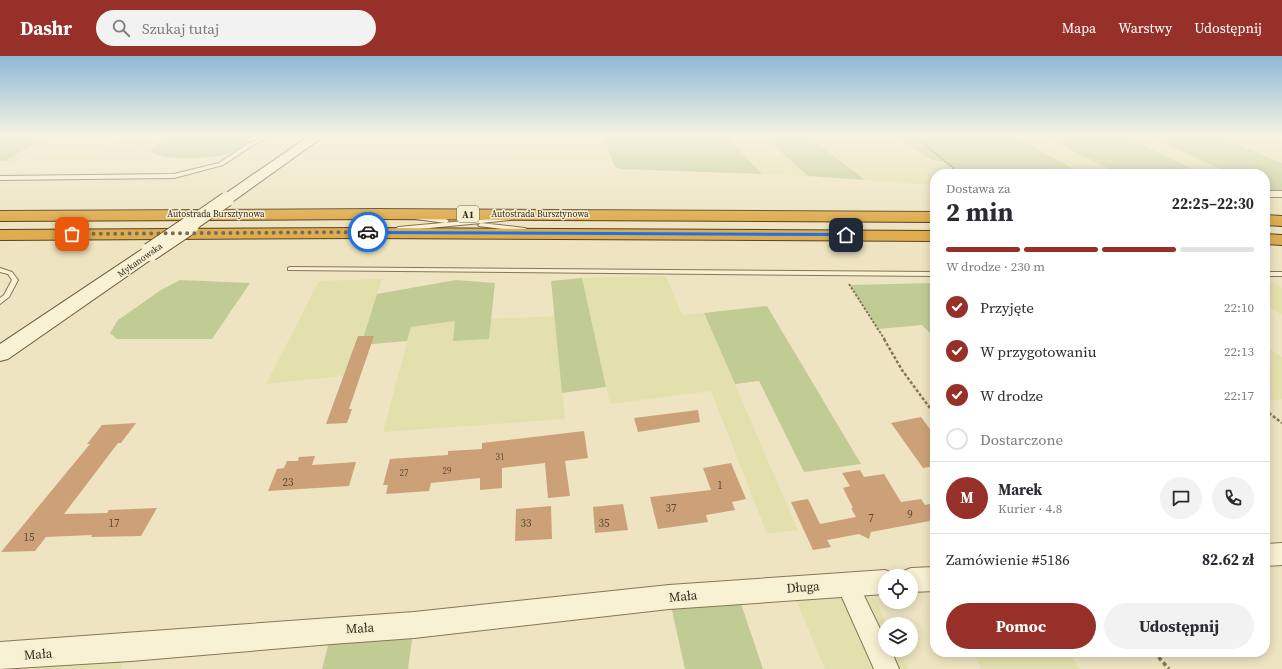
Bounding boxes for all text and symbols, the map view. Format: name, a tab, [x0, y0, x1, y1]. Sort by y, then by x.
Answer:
search box	[96, 10, 376, 46]
text: Dashr	[20, 15, 72, 41]
icon: search	[110, 17, 132, 39]
text: Szukaj tutaj	[142, 18, 219, 39]
text: Mapa	[1062, 18, 1096, 38]
text: Warstwy	[1118, 18, 1172, 38]
text: Udostępnij	[1194, 18, 1262, 38]
text: Dostawa za	[946, 180, 1011, 197]
text: 22:25–22:30	[1172, 193, 1254, 214]
text: 2 min	[946, 194, 1013, 230]
road number: A1	[457, 206, 479, 222]
street label: Autostrada Bursztynowa	[167, 208, 265, 220]
street label: Autostrada Bursztynowa	[491, 208, 589, 220]
courier	[348, 212, 388, 252]
pin	[55, 217, 89, 251]
pin	[829, 218, 863, 252]
icon: car	[357, 221, 379, 243]
icon: bag	[61, 223, 83, 245]
icon: home	[835, 224, 857, 246]
street label: Mykanowska	[115, 240, 165, 280]
text: W drodze · 230 m	[946, 258, 1045, 275]
icon: check	[946, 296, 968, 318]
text: Przyjęte	[980, 297, 1034, 318]
text: 22:10	[1224, 299, 1254, 316]
icon: check	[946, 340, 968, 362]
text: W przygotowaniu	[980, 341, 1097, 362]
text: 22:13	[1224, 343, 1254, 360]
icon: check	[946, 384, 968, 406]
text: W drodze	[980, 385, 1043, 406]
text: 22:17	[1224, 387, 1254, 404]
text: Dostarczone	[980, 429, 1063, 450]
house number: 31	[495, 451, 505, 463]
house number: 29	[442, 465, 452, 477]
house number: 27	[399, 467, 409, 479]
house number: 23	[283, 475, 294, 490]
button: chat	[1160, 477, 1202, 519]
button: phone	[1212, 477, 1254, 519]
house number: 1	[717, 478, 723, 493]
text: Marek	[998, 479, 1042, 500]
text: M	[960, 487, 974, 508]
text: Kurier · 4.8	[998, 500, 1062, 517]
house number: 37	[666, 501, 677, 516]
house number: 9	[907, 507, 913, 522]
house number: 7	[868, 511, 874, 526]
house number: 17	[109, 516, 120, 531]
house number: 33	[521, 516, 532, 531]
house number: 35	[599, 516, 610, 531]
house number: 15	[24, 530, 35, 545]
text: Zamówienie #5186	[946, 549, 1070, 570]
text: 82.62 zł	[1202, 549, 1254, 570]
map controls	[878, 569, 918, 657]
button: locate	[878, 569, 918, 609]
street label: Długa	[786, 577, 821, 597]
street label: Mała	[668, 586, 698, 606]
button: Pomoc	[946, 603, 1096, 649]
button: Udostępnij	[1104, 603, 1254, 649]
button: layers	[878, 617, 918, 657]
street label: Mała	[345, 619, 375, 637]
street label: Mała	[23, 645, 53, 663]

